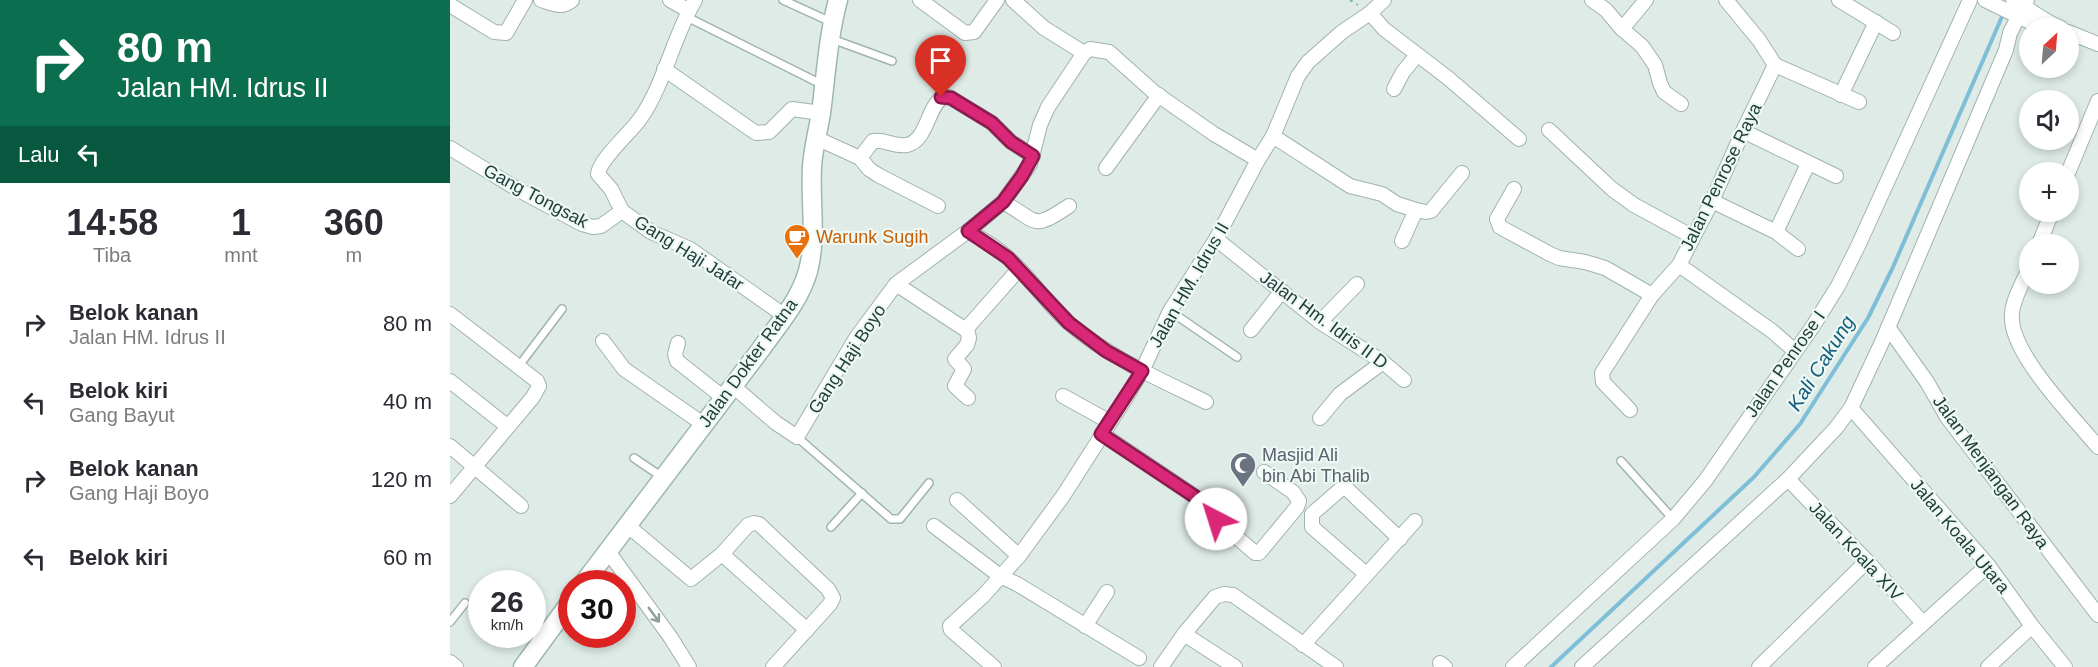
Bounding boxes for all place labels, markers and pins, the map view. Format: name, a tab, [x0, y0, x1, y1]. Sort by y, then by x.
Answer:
pin	[915, 35, 966, 97]
cafe icon: Warunk Sugih	[782, 222, 812, 260]
place label: Warunk Sugih	[816, 227, 928, 247]
place label: Masjid Ali bin Abi Thalib	[1262, 445, 1370, 486]
mosque icon: Masjid Ali bin Abi Thalib	[1228, 450, 1258, 488]

